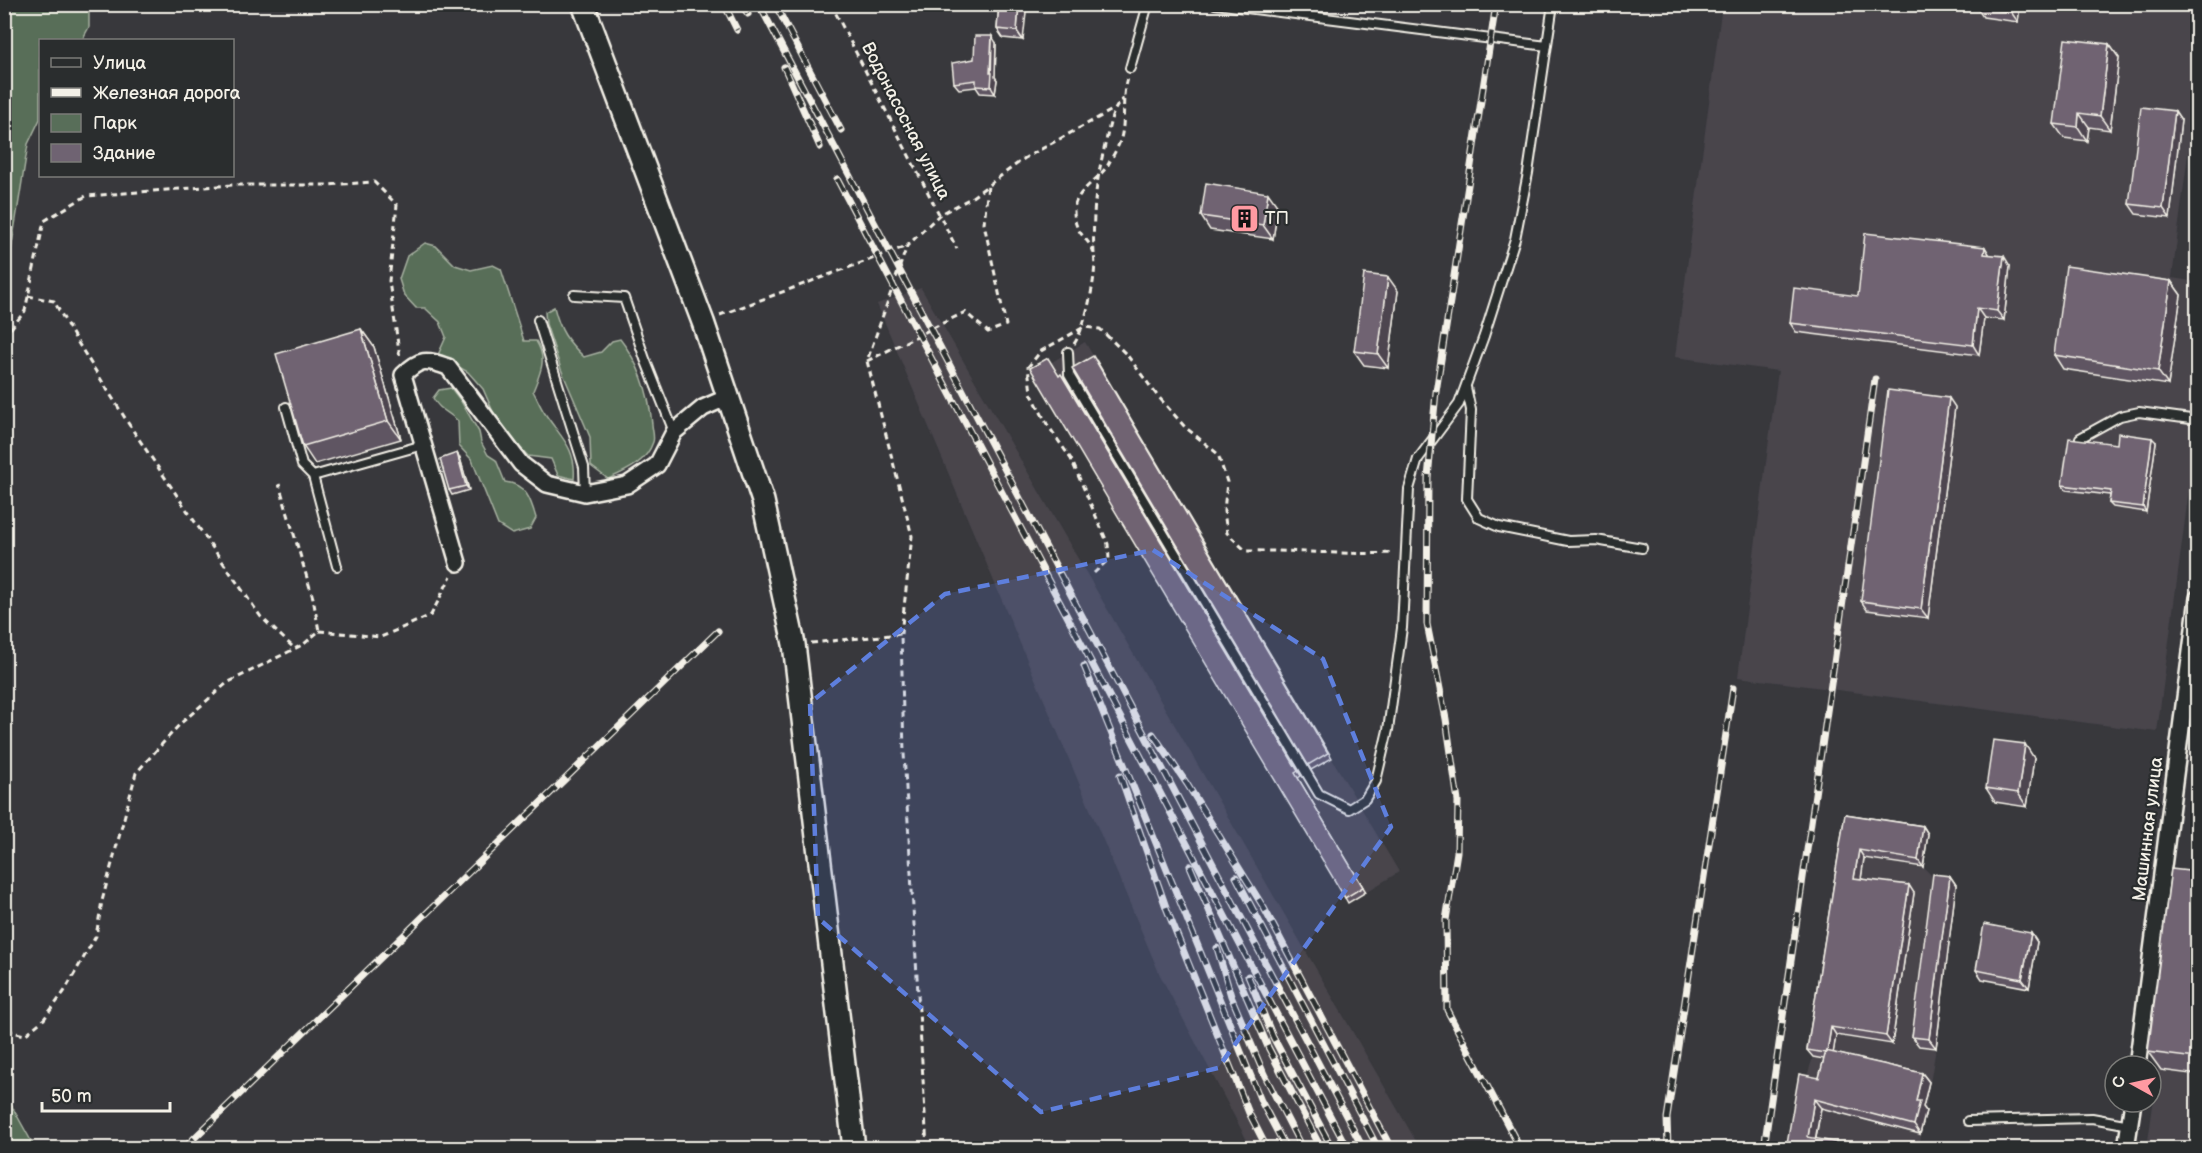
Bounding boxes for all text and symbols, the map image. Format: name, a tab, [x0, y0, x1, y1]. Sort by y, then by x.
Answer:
legend	[39, 39, 234, 177]
street label: Водонасосная улица	[857, 39, 955, 204]
text: Улица	[93, 53, 147, 74]
text: Железная дорога	[93, 83, 241, 104]
text: Парк	[93, 113, 137, 134]
text: Здание	[93, 143, 155, 164]
building icon: ТП	[1228, 202, 1260, 234]
place label: ТП	[1265, 208, 1289, 229]
street label: Машинная улица	[2129, 755, 2167, 902]
north arrow	[2103, 1054, 2163, 1114]
scale bar	[42, 1075, 170, 1113]
text: С	[2109, 1075, 2130, 1089]
text: 50 m	[51, 1086, 92, 1107]

